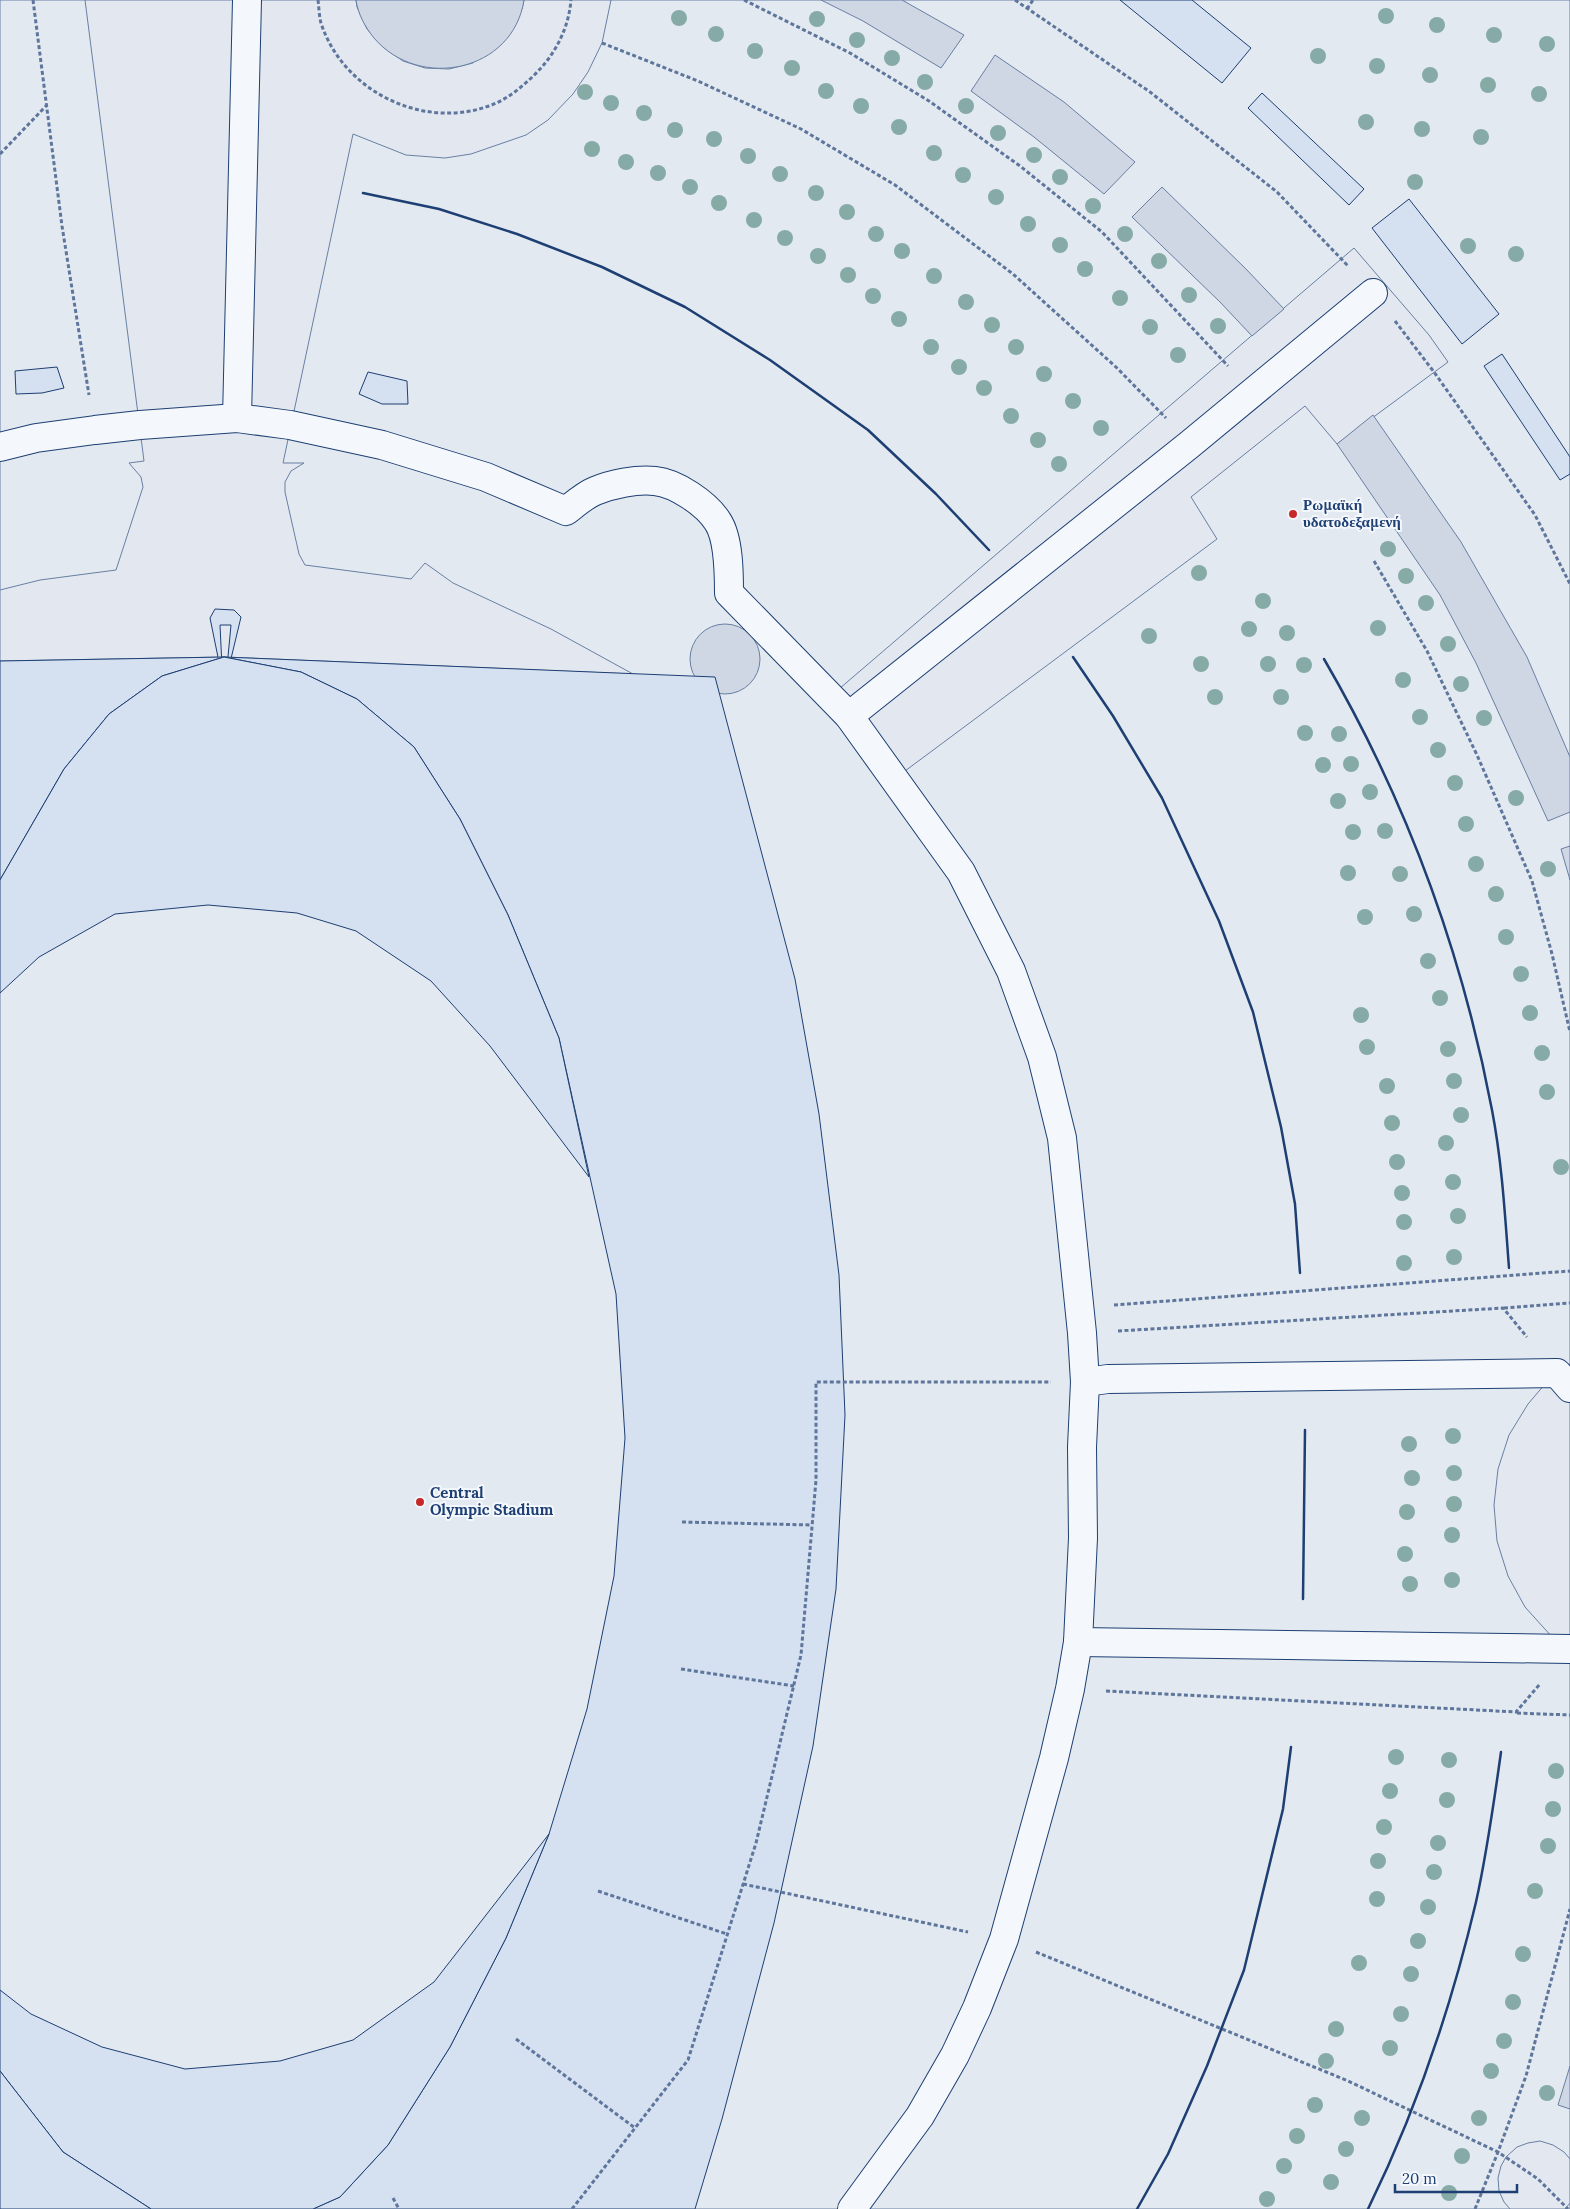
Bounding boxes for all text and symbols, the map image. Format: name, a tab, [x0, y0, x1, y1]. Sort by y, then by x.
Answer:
place label: Ρωμαϊκή υδατοδεξαμενή	[1303, 495, 1401, 531]
marker: Ρωμαϊκή υδατοδεξαμενή	[1287, 508, 1299, 520]
place label: Central Olympic Stadium	[430, 1483, 554, 1519]
marker: Central Olympic Stadium	[414, 1496, 426, 1508]
scale bar	[1395, 2162, 1518, 2194]
text: 20 m	[1402, 2169, 1437, 2188]

